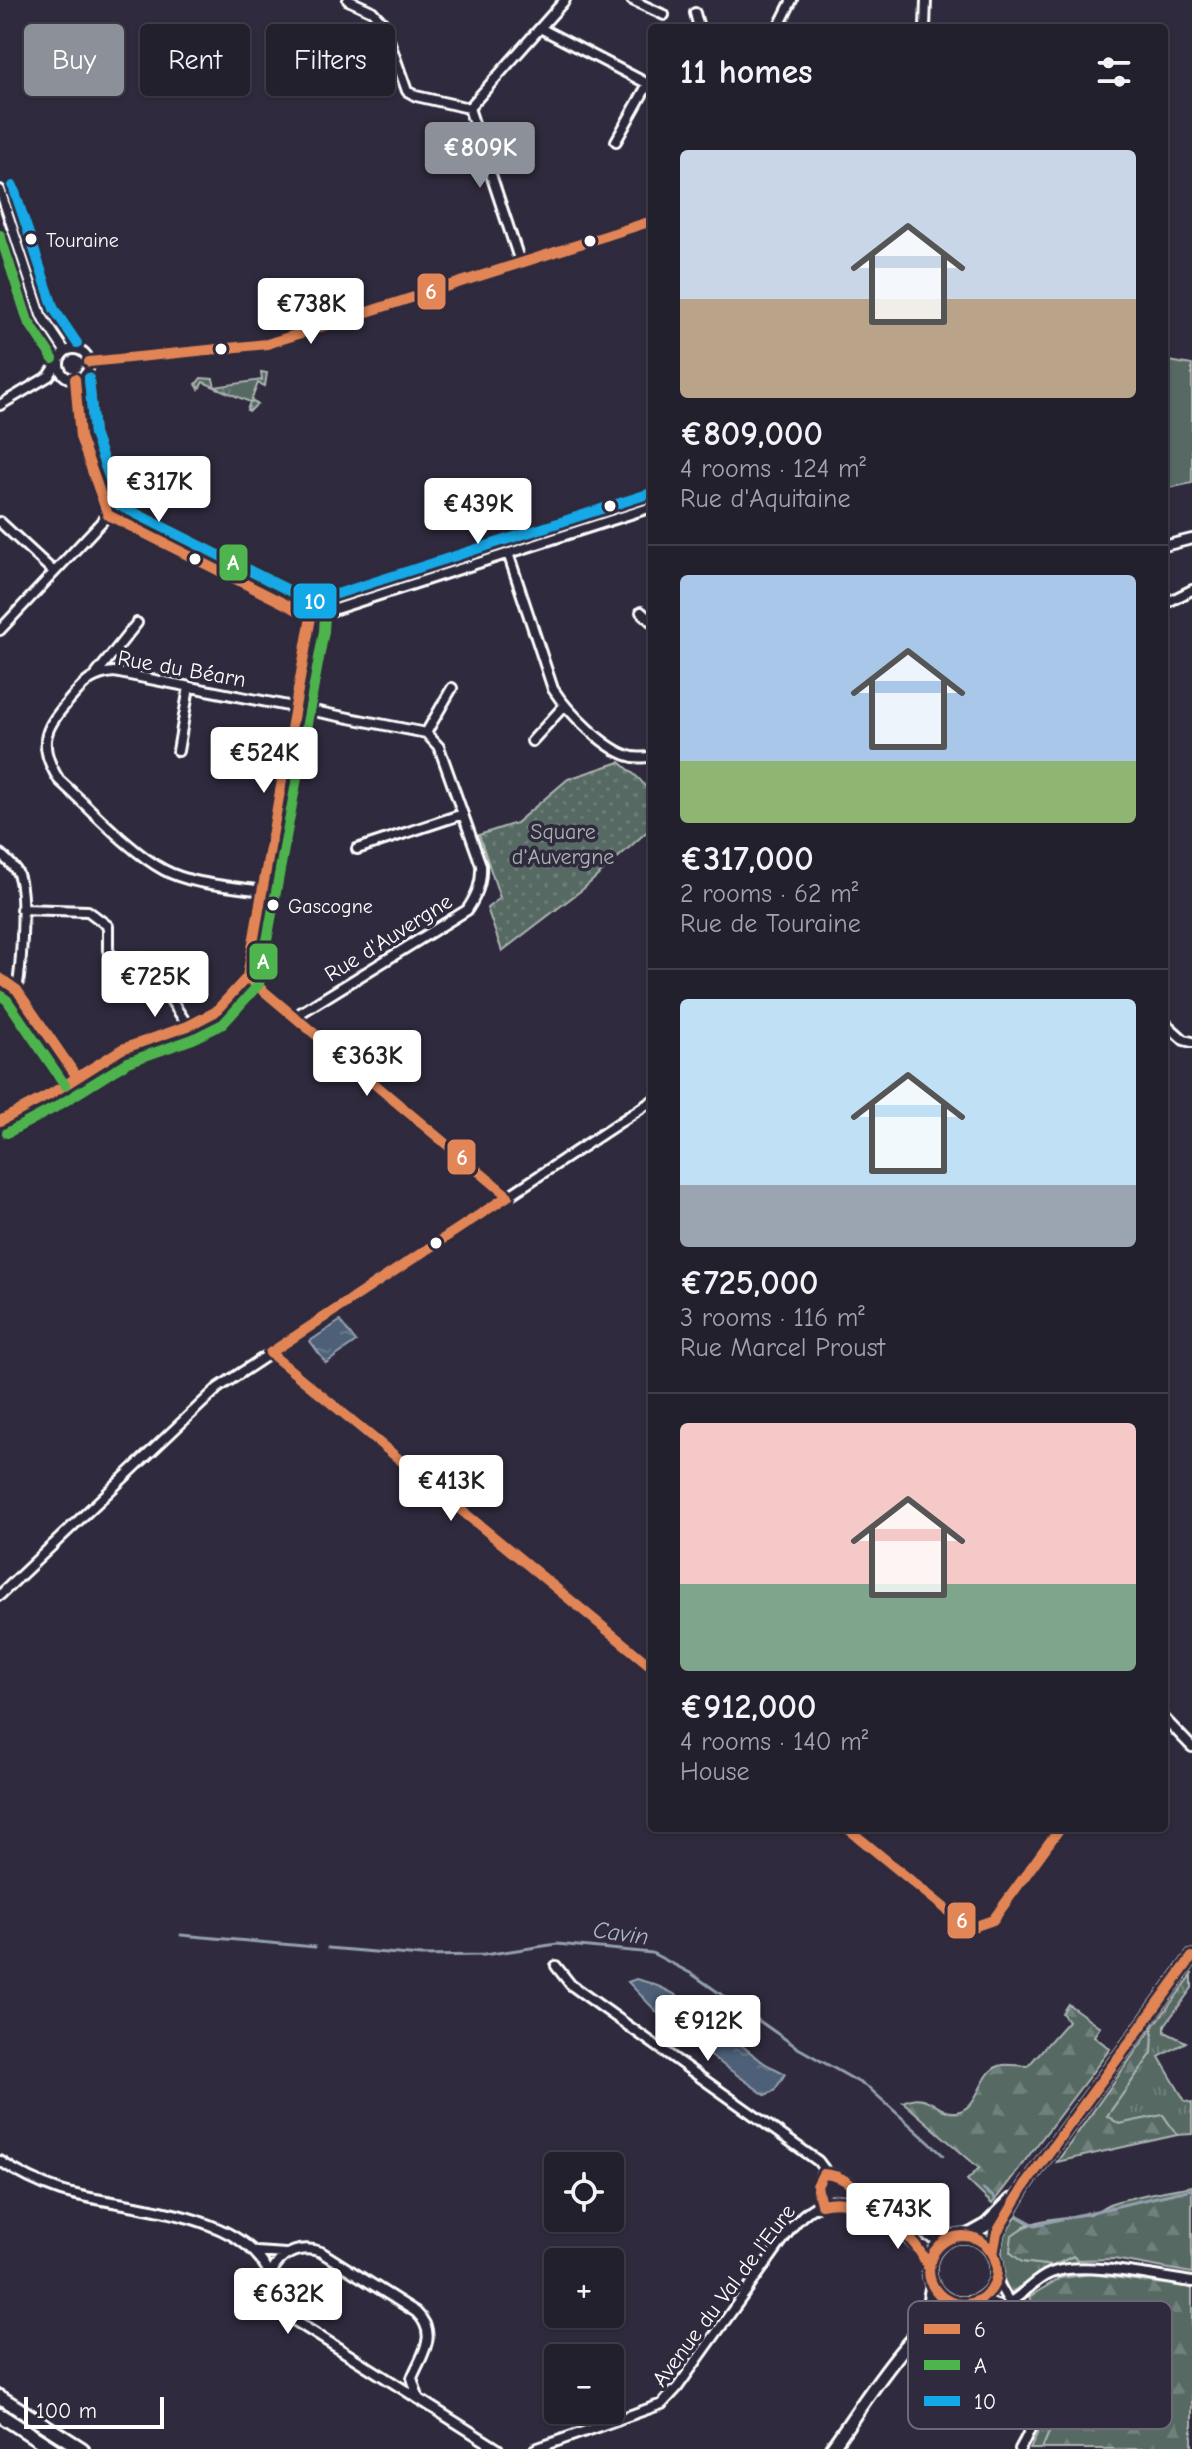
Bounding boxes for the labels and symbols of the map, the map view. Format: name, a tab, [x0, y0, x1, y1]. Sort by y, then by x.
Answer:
pin: €809K	[424, 122, 536, 190]
place label: Touraine	[46, 229, 119, 252]
marker: Touraine	[23, 231, 39, 247]
unlabelled marker	[582, 233, 598, 249]
line badge: 6	[416, 272, 447, 311]
pin: €738K	[255, 278, 367, 346]
text: 6	[425, 279, 437, 305]
unlabelled marker	[213, 341, 229, 357]
pin: €317K	[103, 456, 215, 524]
pin: €439K	[422, 478, 534, 546]
unlabelled marker	[602, 498, 618, 514]
line badge: A	[218, 543, 249, 582]
text: A	[227, 550, 239, 576]
unlabelled marker	[187, 551, 203, 567]
line badge: 10	[292, 582, 338, 620]
text: 10	[304, 589, 326, 615]
street label: Rue du Béarn	[116, 645, 248, 693]
pin: €524K	[208, 727, 320, 795]
park label: Square d'Auvergne	[512, 819, 614, 870]
street label: Rue d'Auvergne	[320, 888, 457, 987]
place label: Gascogne	[288, 895, 373, 918]
marker: Gascogne	[265, 897, 281, 913]
line badge: A	[248, 942, 279, 981]
text: A	[257, 949, 269, 975]
pin: €725K	[99, 951, 211, 1019]
pin: €363K	[311, 1030, 423, 1098]
line badge: 6	[446, 1138, 477, 1176]
text: 6	[456, 1145, 468, 1171]
unlabelled marker	[428, 1235, 444, 1251]
pin: €413K	[395, 1455, 507, 1523]
line badge: 6	[946, 1901, 977, 1940]
text: 6	[956, 1908, 968, 1934]
water label: Cavin	[591, 1915, 651, 1951]
pin: €912K	[652, 1995, 764, 2063]
pin: €743K	[842, 2183, 954, 2251]
street label: Avenue du Val de l'Eure	[647, 2199, 801, 2392]
pin: €632K	[232, 2268, 344, 2336]
legend	[908, 2301, 1172, 2429]
text: 6	[974, 2317, 986, 2343]
text: A	[974, 2353, 987, 2379]
text: 10	[974, 2389, 996, 2415]
scale bar	[24, 2393, 164, 2429]

